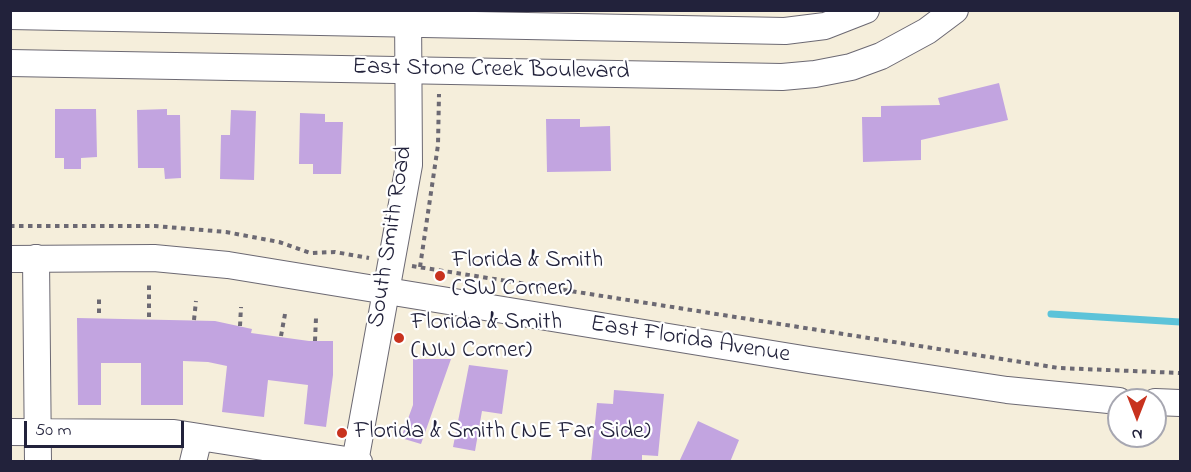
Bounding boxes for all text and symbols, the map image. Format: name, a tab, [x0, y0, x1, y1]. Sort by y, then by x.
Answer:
street label: East Stone Creek Boulevard	[352, 54, 630, 88]
street label: South Smith Road	[363, 144, 421, 330]
place label: Florida & Smith (SW Corner)	[452, 248, 603, 304]
marker: Florida & Smith (SW Corner)	[433, 269, 447, 283]
place label: Florida & Smith (NW Corner)	[411, 310, 562, 366]
street label: East Florida Avenue	[588, 311, 792, 371]
marker: Florida & Smith (NW Corner)	[392, 331, 406, 345]
north arrow	[1107, 388, 1167, 448]
scale bar	[27, 409, 188, 447]
text: 50 m	[35, 418, 72, 444]
place label: Florida & Smith (NE Far Side)	[354, 419, 651, 447]
text: N	[1132, 422, 1142, 446]
marker: Florida & Smith (NE Far Side)	[335, 426, 349, 440]

